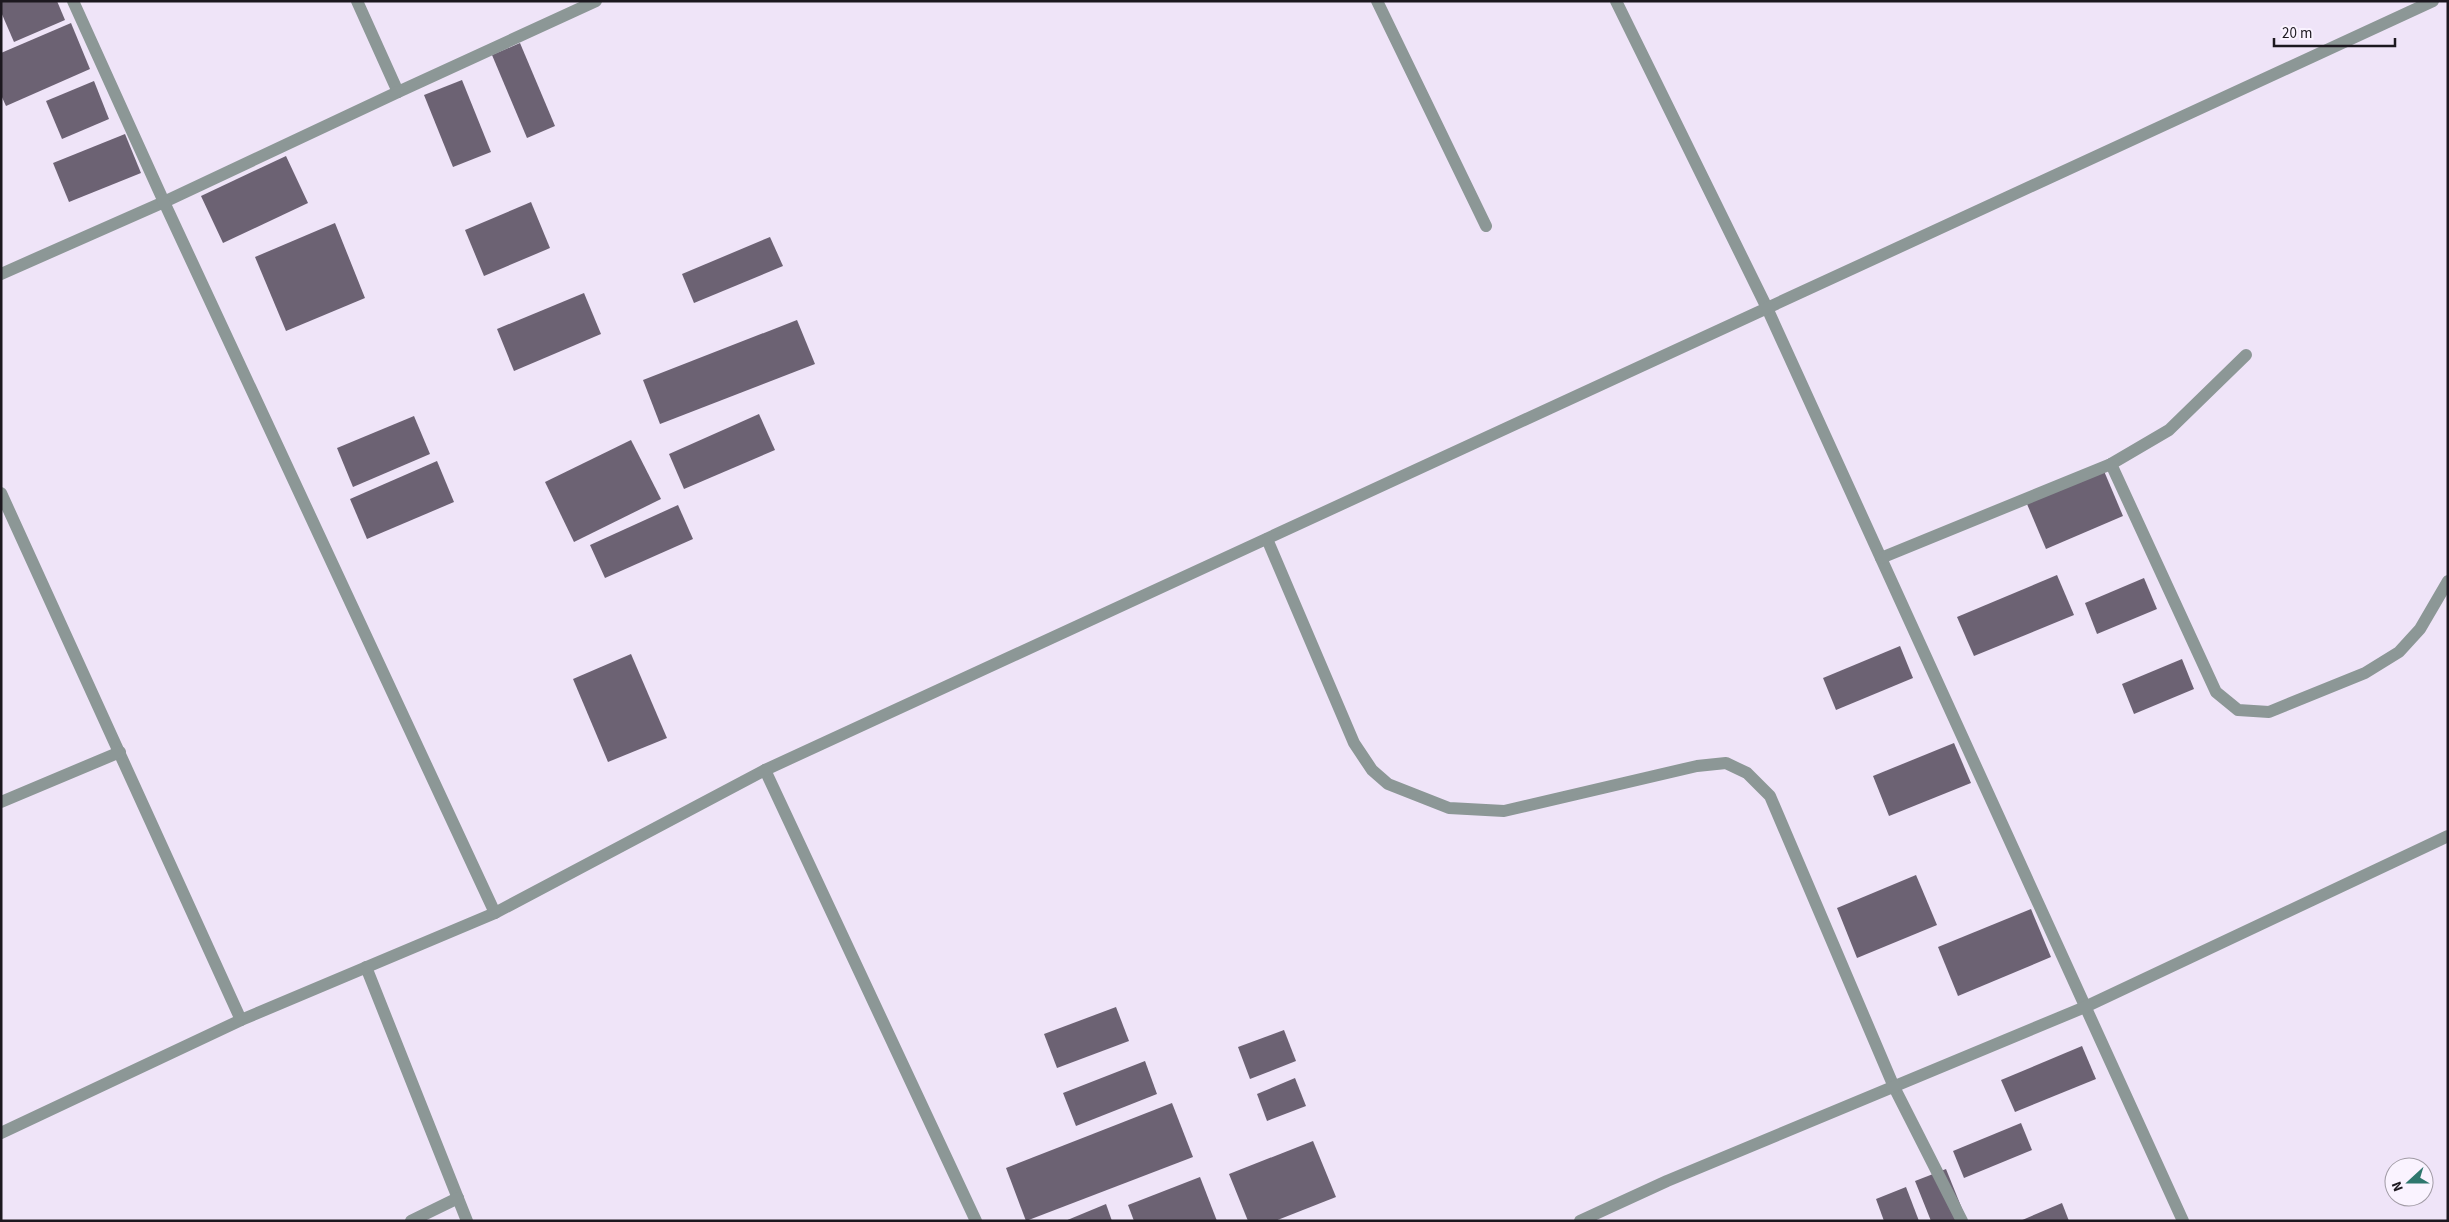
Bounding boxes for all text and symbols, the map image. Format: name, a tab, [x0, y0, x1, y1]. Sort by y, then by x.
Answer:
scale bar	[2274, 15, 2395, 47]
text: 20 m	[2282, 23, 2312, 44]
north arrow	[2384, 1157, 2434, 1207]
text: N	[2387, 1178, 2409, 1194]

